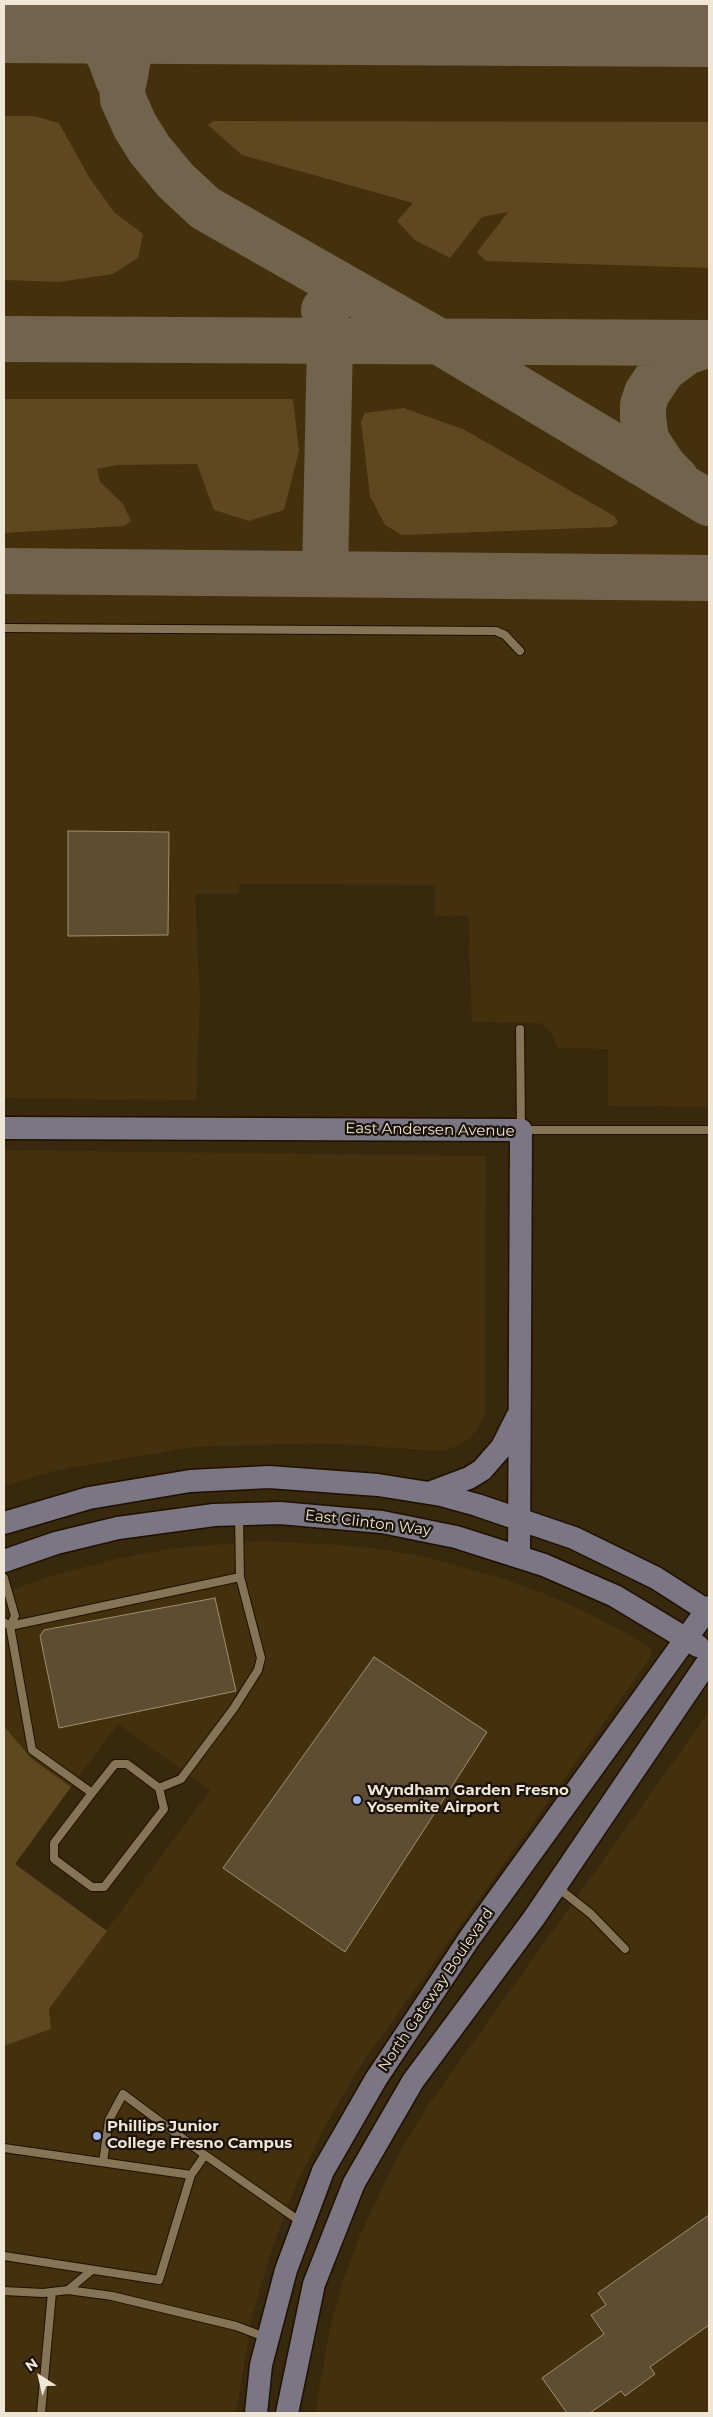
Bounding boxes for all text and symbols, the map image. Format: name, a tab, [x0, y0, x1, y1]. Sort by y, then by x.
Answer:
street label: East Andersen Avenue	[345, 1120, 515, 1140]
street label: East Clinton Way	[304, 1506, 432, 1540]
place label: Wyndham Garden Fresno Yosemite Airport	[367, 1782, 569, 1817]
marker: Wyndham Garden Fresno Yosemite Airport	[351, 1794, 363, 1806]
street label: North Gateway Boulevard	[375, 1905, 497, 2075]
place label: Phillips Junior College Fresno Campus	[107, 2118, 292, 2153]
marker: Phillips Junior College Fresno Campus	[91, 2130, 103, 2142]
north arrow	[15, 2352, 65, 2402]
text: N	[22, 2354, 41, 2375]

